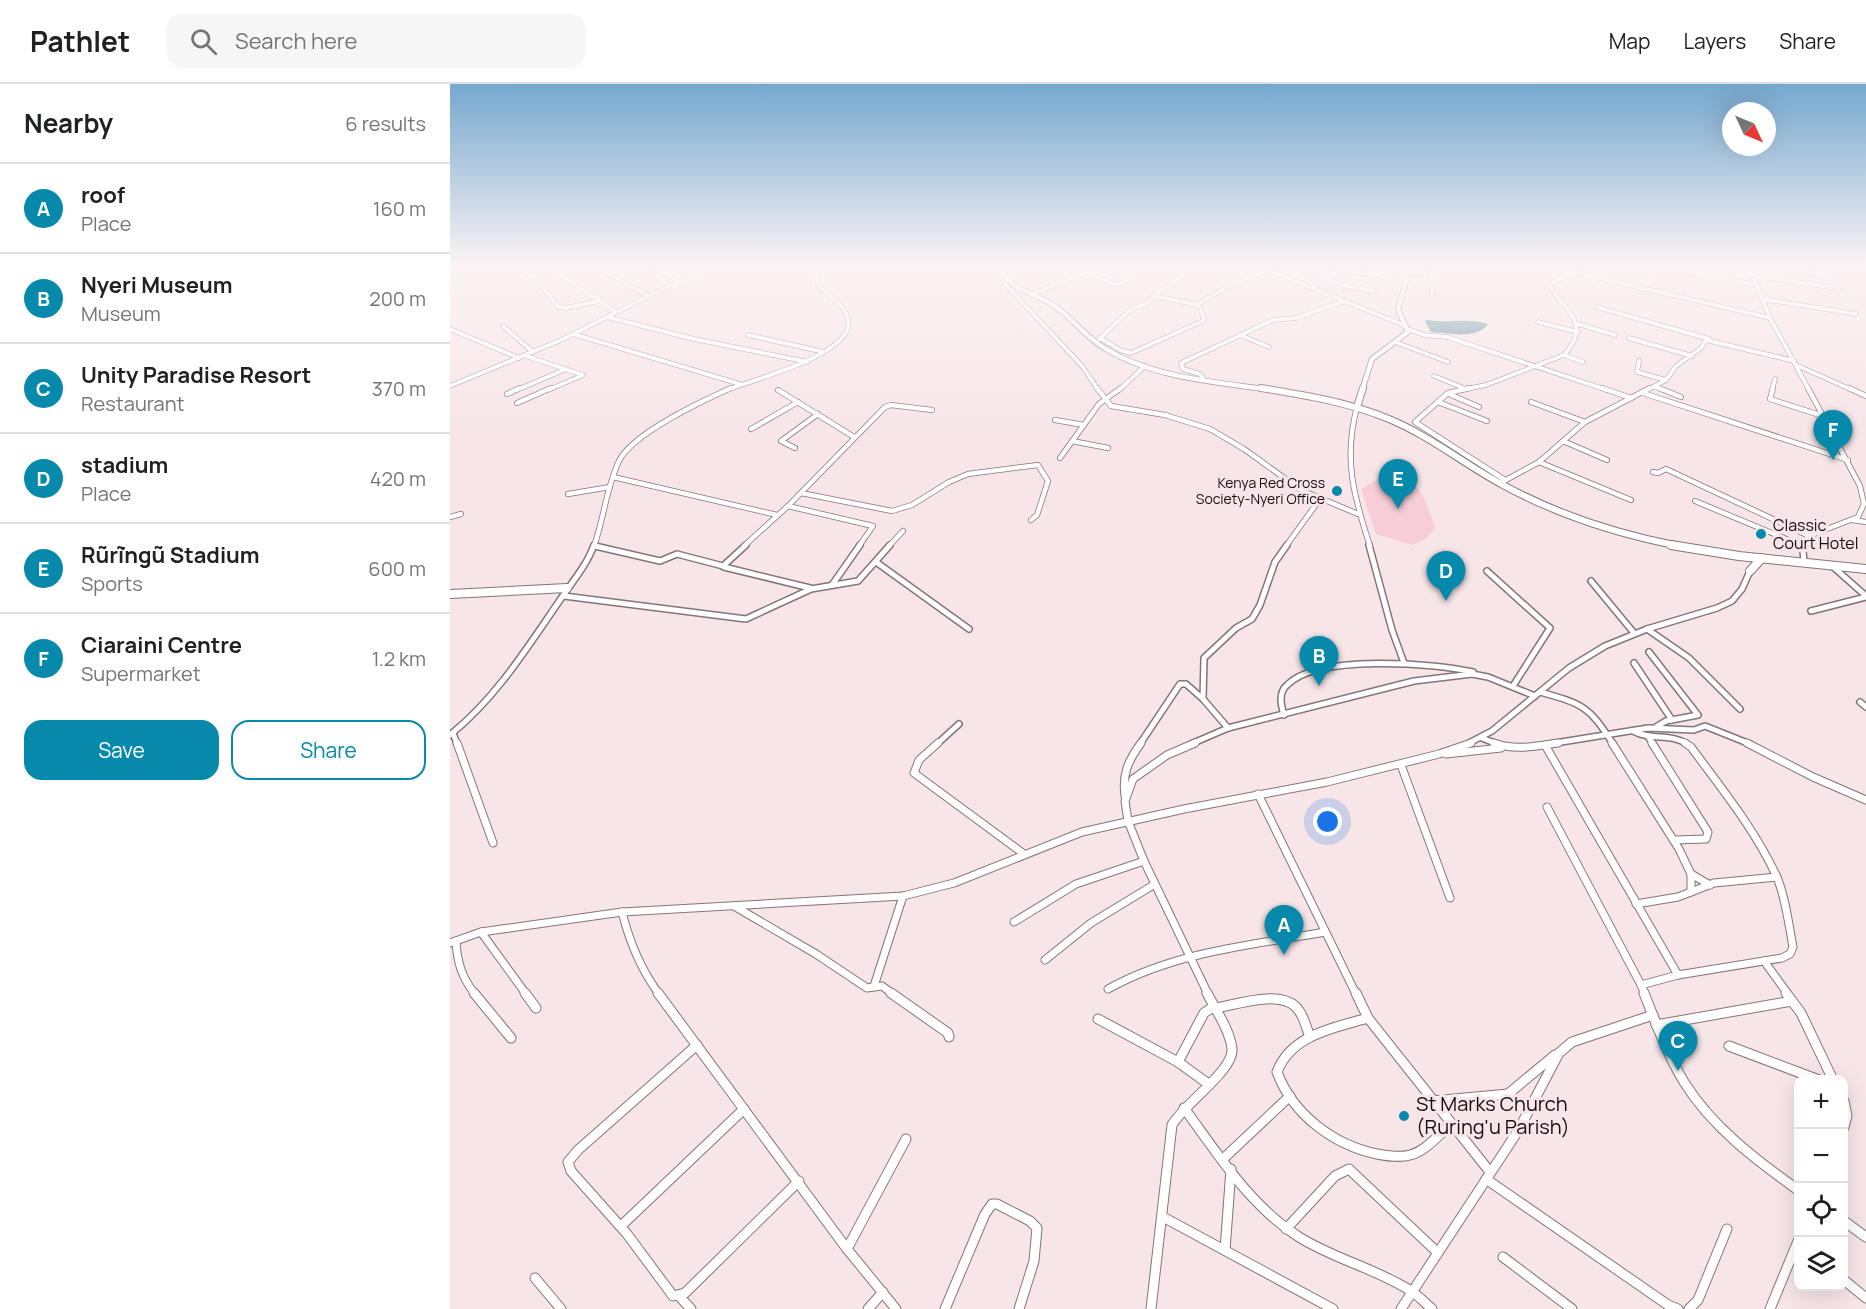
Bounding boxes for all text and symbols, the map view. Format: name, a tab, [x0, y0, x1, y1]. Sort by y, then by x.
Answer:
search box	[166, 14, 586, 68]
text: Pathlet	[30, 22, 130, 60]
icon: search	[187, 25, 220, 58]
text: Search here	[235, 26, 357, 56]
text: Map	[1609, 27, 1650, 55]
text: Layers	[1683, 27, 1746, 55]
text: Share	[1779, 27, 1836, 55]
north arrow	[1722, 102, 1776, 156]
text: Nearby	[24, 105, 113, 141]
text: 6 results	[345, 110, 426, 137]
text: roof	[81, 180, 125, 210]
text: A	[37, 195, 50, 222]
text: 160 m	[373, 195, 426, 222]
text: Place	[81, 210, 131, 237]
text: Nyeri Museum	[81, 270, 233, 300]
text: B	[37, 285, 50, 312]
text: 200 m	[369, 285, 426, 312]
text: Museum	[81, 300, 161, 327]
text: Unity Paradise Resort	[81, 360, 311, 390]
text: C	[36, 375, 51, 402]
text: 370 m	[372, 375, 426, 402]
text: Restaurant	[81, 390, 185, 417]
pin: F	[1814, 410, 1852, 460]
text: stadium	[81, 450, 168, 480]
pin: E	[1378, 460, 1418, 509]
text: D	[36, 465, 51, 492]
text: 420 m	[370, 465, 426, 492]
place label: Kenya Red Cross Society-Nyeri Office	[1196, 473, 1325, 508]
text: Place	[81, 480, 131, 507]
marker: Kenya Red Cross Society-Nyeri Office	[1330, 484, 1344, 498]
place label: Classic Court Hotel	[1773, 514, 1858, 554]
marker: Classic Court Hotel	[1754, 527, 1768, 541]
text: Rũrĩngũ Stadium	[81, 540, 260, 570]
pin: D	[1426, 552, 1466, 601]
text: E	[38, 555, 49, 582]
text: 600 m	[368, 555, 426, 582]
text: Sports	[81, 570, 143, 597]
text: Ciaraini Centre	[81, 630, 242, 660]
pin: B	[1300, 636, 1338, 686]
text: F	[38, 645, 49, 672]
text: 1.2 km	[372, 645, 426, 672]
text: Supermarket	[81, 660, 201, 687]
button: Save	[24, 720, 219, 780]
button: Share	[231, 720, 426, 780]
your location	[1313, 807, 1342, 836]
pin: A	[1264, 906, 1304, 955]
pin: C	[1658, 1022, 1698, 1071]
map controls	[1794, 1075, 1848, 1291]
button: +	[1794, 1075, 1848, 1129]
place label: St Marks Church (Ruring'u Parish)	[1416, 1090, 1570, 1140]
marker: St Marks Church (Ruring'u Parish)	[1397, 1109, 1411, 1123]
button: −	[1794, 1129, 1848, 1183]
button: locate	[1794, 1183, 1848, 1237]
button: layers	[1794, 1237, 1848, 1291]

